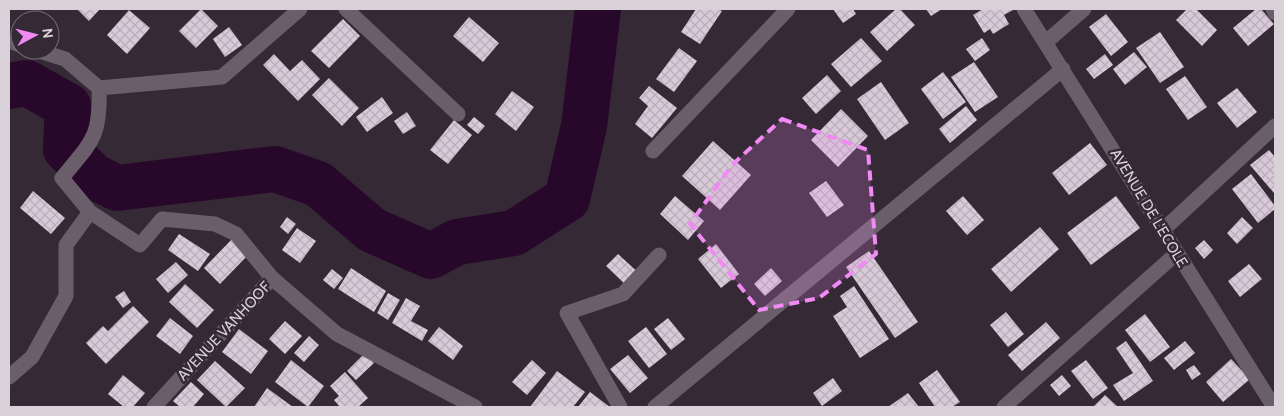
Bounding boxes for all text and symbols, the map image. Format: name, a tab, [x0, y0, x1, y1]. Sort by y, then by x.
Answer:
north arrow	[10, 10, 60, 60]
text: N	[38, 27, 57, 39]
street label: AVENUE DE L'ECOLE	[1107, 146, 1191, 270]
street label: AVENUE VANHOOF	[173, 278, 275, 384]

